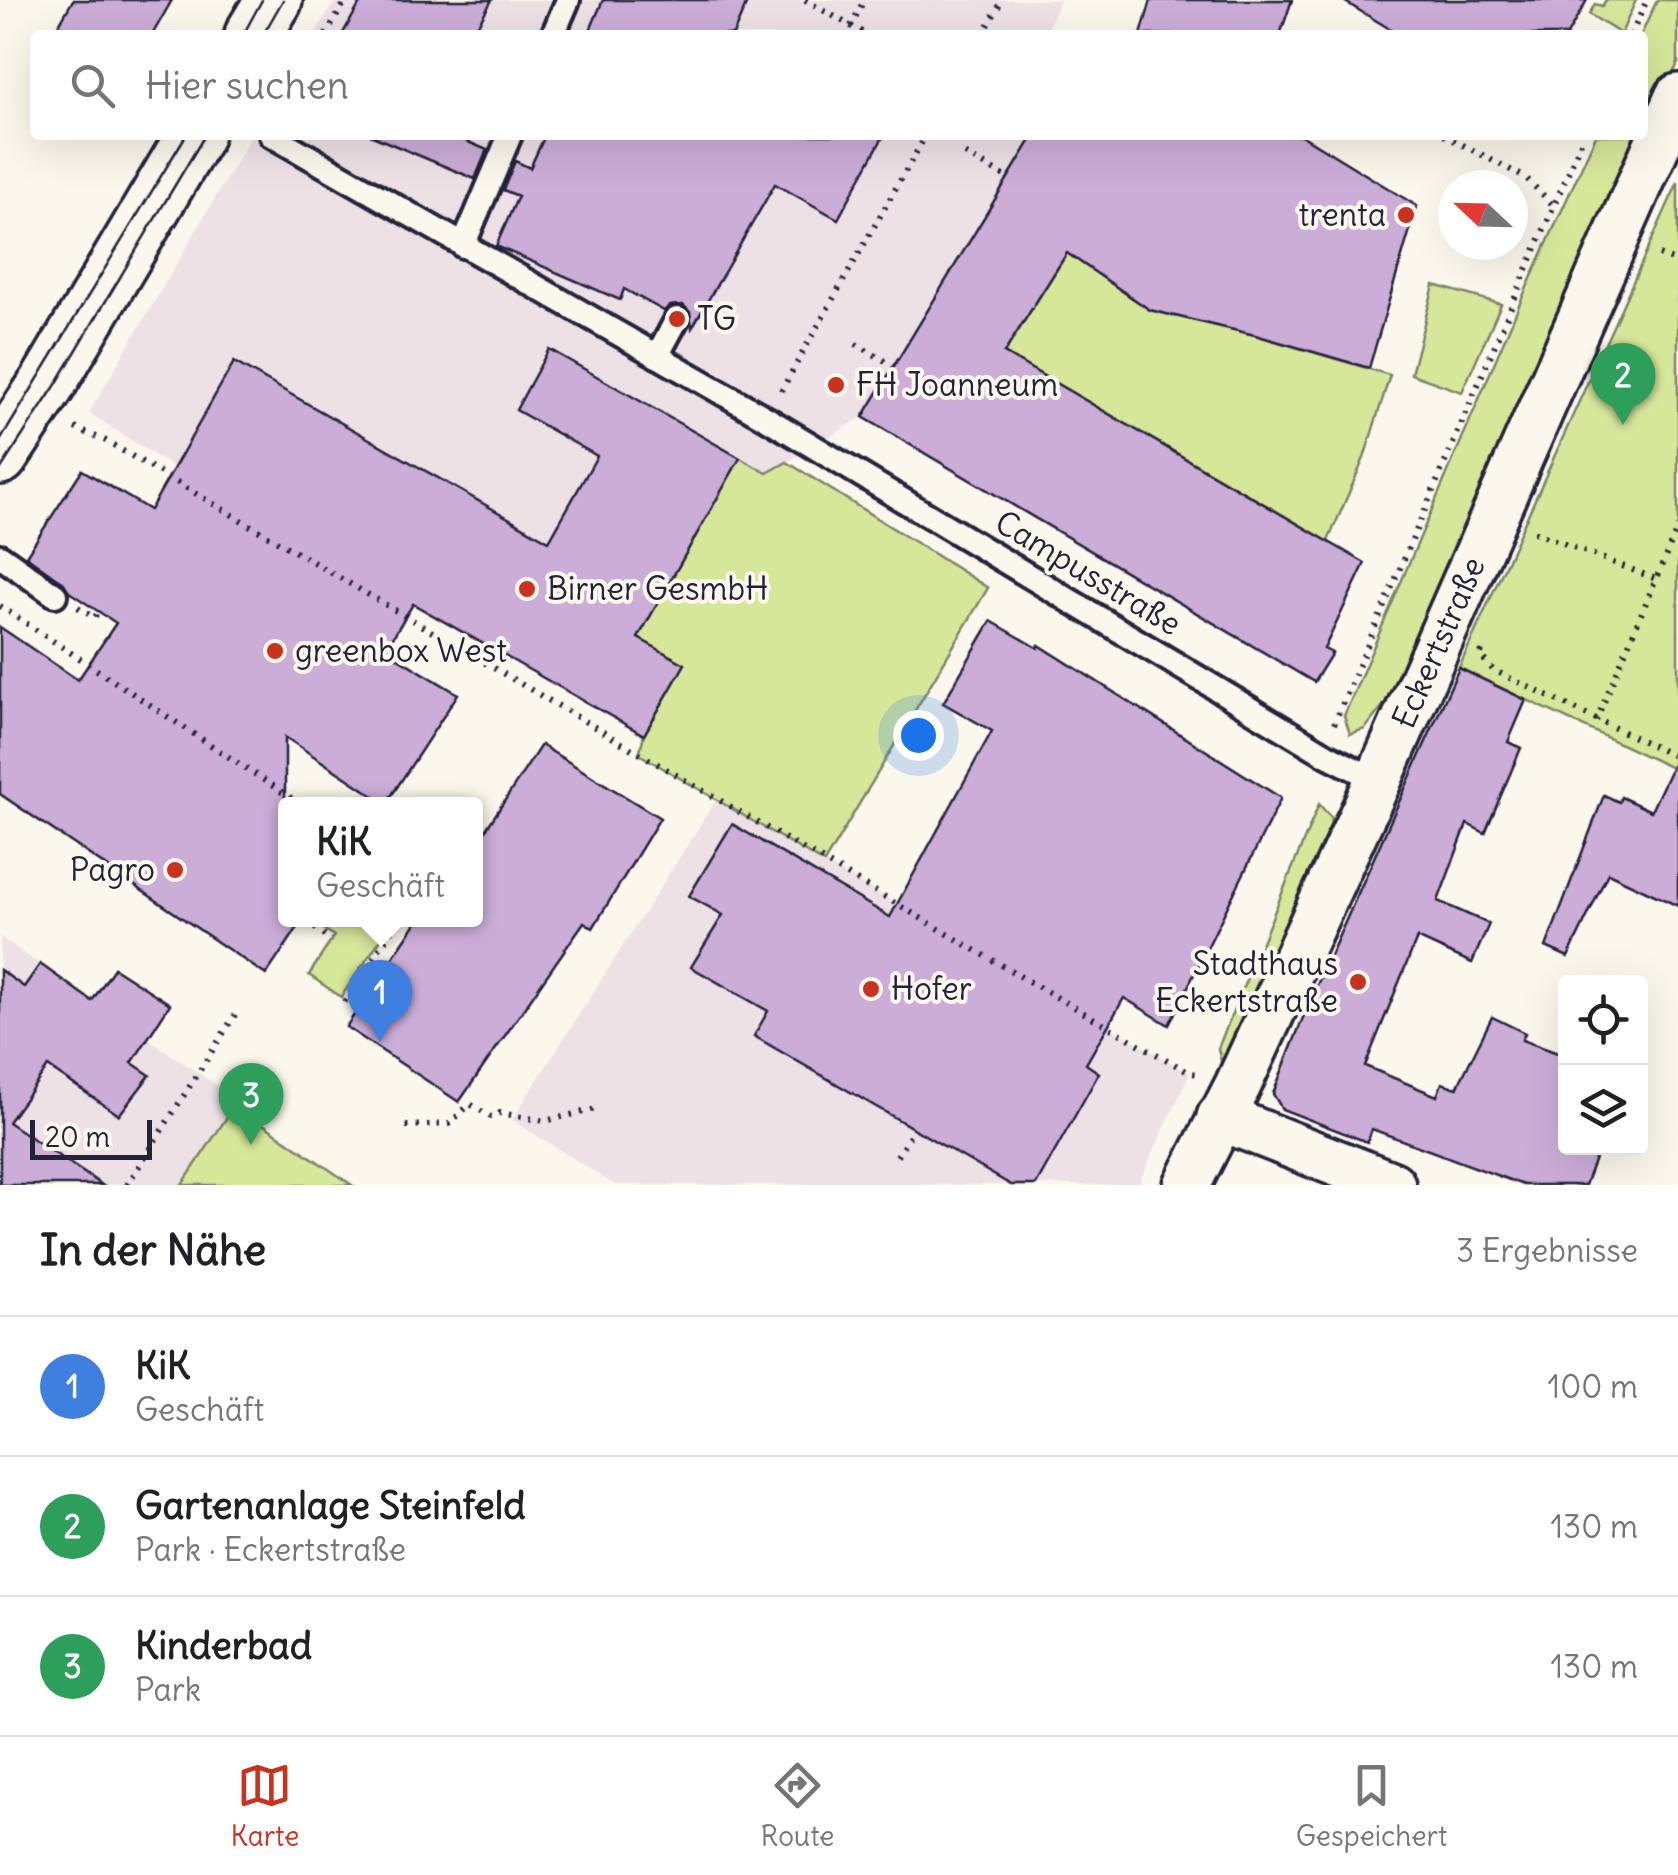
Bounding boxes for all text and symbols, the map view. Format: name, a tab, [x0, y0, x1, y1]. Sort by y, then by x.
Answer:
search box	[30, 30, 1648, 140]
icon: search	[65, 58, 120, 113]
text: Hier suchen	[145, 62, 349, 109]
north arrow	[1438, 170, 1528, 260]
place label: trenta	[1299, 194, 1386, 235]
marker: trenta	[1395, 204, 1417, 226]
place label: TG	[697, 298, 736, 339]
marker: TG	[666, 308, 688, 330]
pin: 2	[1590, 342, 1656, 425]
place label: FH Joanneum	[856, 364, 1058, 405]
marker: FH Joanneum	[825, 374, 847, 396]
street label: Campusstraße	[988, 501, 1189, 644]
street label: Eckertstraße	[1383, 551, 1494, 734]
place label: Birner GesmbH	[547, 568, 768, 609]
marker: Birner GesmbH	[516, 578, 538, 600]
place label: greenbox West	[295, 630, 507, 671]
marker: greenbox West	[264, 640, 286, 662]
your location	[893, 710, 944, 761]
popup	[278, 797, 483, 927]
text: KiK	[316, 818, 371, 865]
place label: Pagro	[70, 849, 155, 890]
marker: Pagro	[164, 859, 186, 881]
text: Geschäft	[316, 865, 445, 906]
place label: Stadthaus Eckertstraße	[1155, 943, 1338, 1021]
pin: 1	[348, 960, 412, 1042]
place label: Hofer	[891, 968, 972, 1009]
marker: Stadthaus Eckertstraße	[1347, 971, 1369, 993]
map controls	[1558, 975, 1648, 1155]
button: locate	[1558, 975, 1648, 1065]
marker: Hofer	[860, 978, 882, 1000]
pin: 3	[218, 1062, 284, 1145]
button: layers	[1558, 1065, 1648, 1155]
scale bar	[30, 1115, 152, 1160]
text: 20 m	[45, 1119, 110, 1155]
text: In der Nähe	[40, 1224, 266, 1276]
text: 3 Ergebnisse	[1456, 1230, 1638, 1271]
text: KiK	[135, 1342, 190, 1389]
text: 1	[66, 1366, 79, 1407]
text: 100 m	[1548, 1366, 1638, 1407]
text: Geschäft	[135, 1389, 264, 1430]
text: Gartenanlage Steinfeld	[135, 1482, 526, 1529]
text: 2	[64, 1506, 81, 1547]
text: 130 m	[1550, 1506, 1638, 1547]
text: Park · Eckertstraße	[135, 1529, 406, 1570]
text: Kinderbad	[135, 1622, 312, 1669]
text: 3	[63, 1646, 82, 1687]
text: 130 m	[1550, 1646, 1638, 1687]
text: Park	[135, 1669, 201, 1710]
tab: Karte	[231, 1758, 299, 1854]
tab: Route	[761, 1758, 834, 1854]
tab: Gespeichert	[1296, 1758, 1447, 1854]

